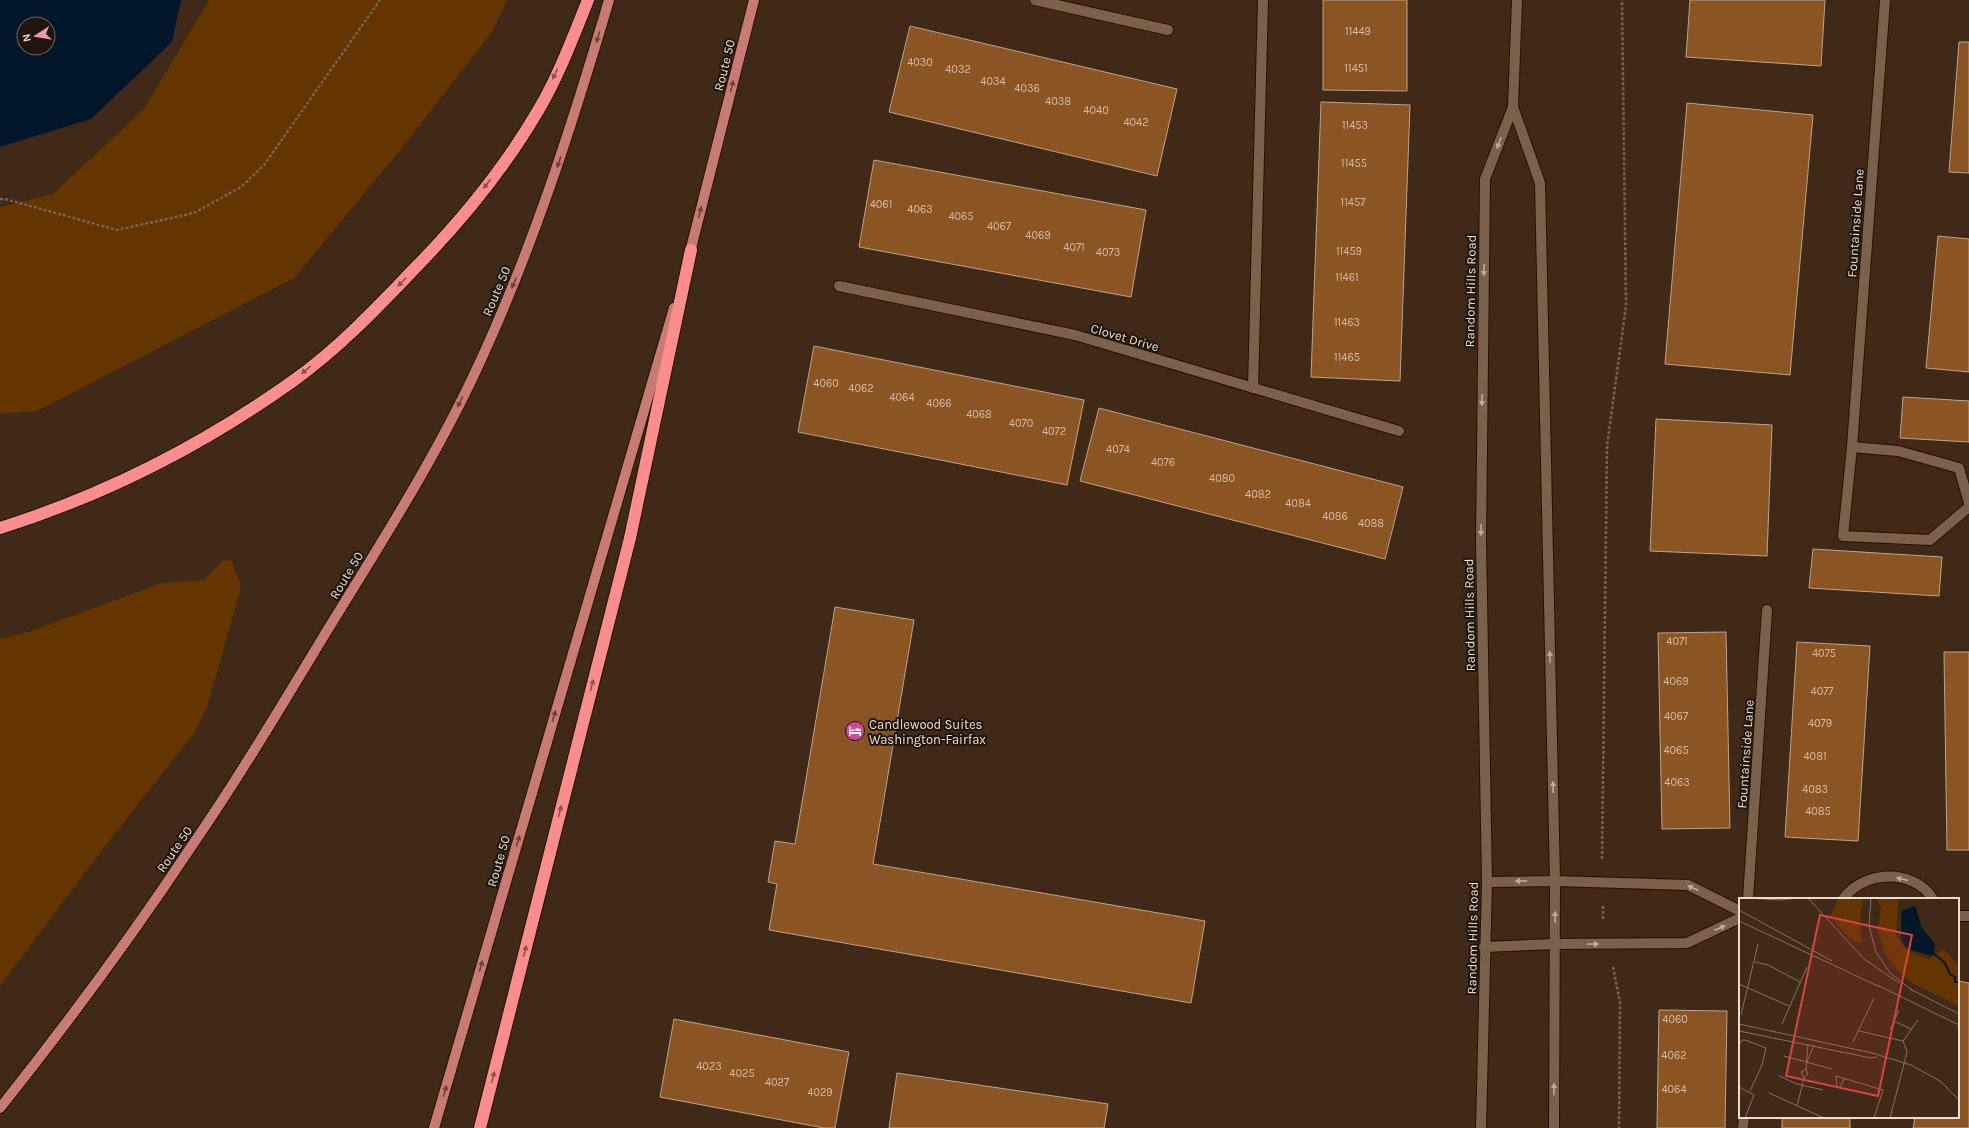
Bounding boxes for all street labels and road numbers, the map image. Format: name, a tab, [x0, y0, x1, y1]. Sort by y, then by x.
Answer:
street label: Route 50	[711, 37, 738, 92]
street label: Fountainside Lane	[1844, 168, 1867, 278]
street label: Random Hills Road	[1462, 235, 1479, 347]
street label: Route 50	[479, 264, 514, 318]
street label: Clovet Drive	[1089, 321, 1161, 354]
street label: Route 50	[326, 549, 367, 602]
street label: Random Hills Road	[1461, 559, 1478, 671]
street label: Fountainside Lane	[1734, 699, 1757, 809]
street label: Route 50	[153, 823, 196, 875]
street label: Route 50	[484, 834, 513, 889]
street label: Random Hills Road	[1464, 882, 1481, 994]

